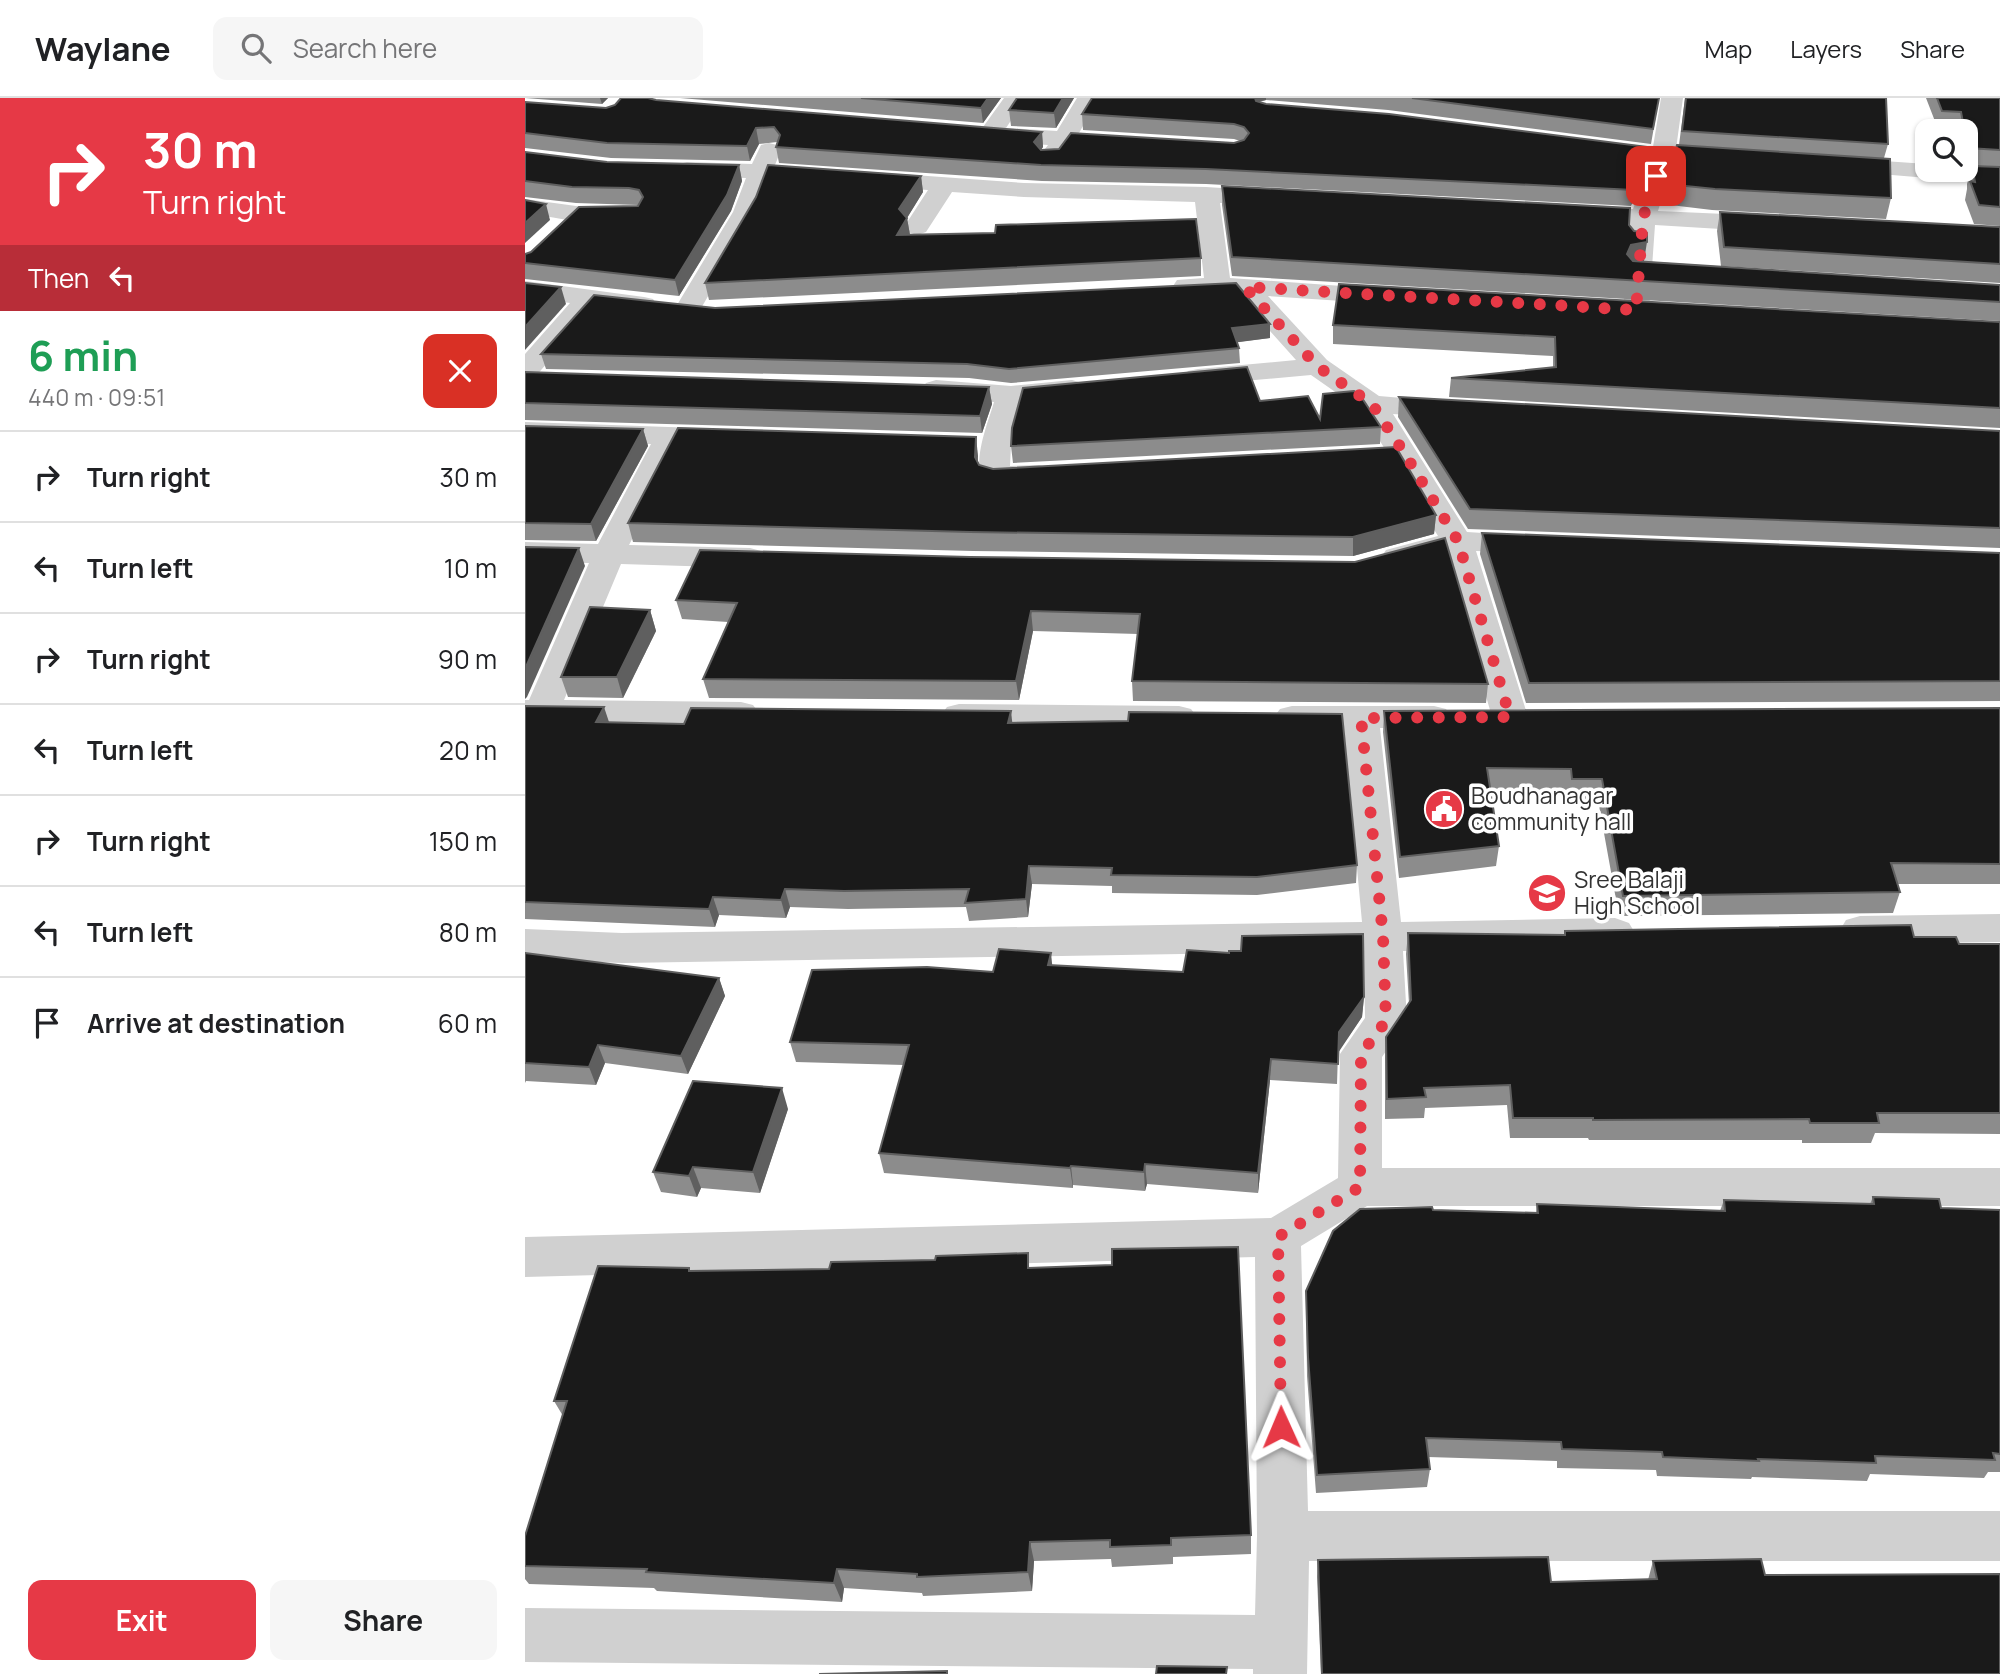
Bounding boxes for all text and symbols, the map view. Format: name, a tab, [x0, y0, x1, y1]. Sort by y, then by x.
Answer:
search box	[213, 17, 703, 80]
text: Waylane	[35, 26, 171, 71]
icon: search	[237, 29, 275, 67]
text: Search here	[293, 30, 437, 66]
text: Map	[1705, 32, 1752, 65]
text: Layers	[1790, 32, 1862, 65]
text: Share	[1900, 32, 1965, 65]
text: 30 m	[143, 116, 258, 183]
map controls	[1915, 119, 1978, 182]
button: search	[1915, 119, 1978, 182]
icon: right	[28, 126, 119, 217]
pin	[1626, 146, 1686, 206]
icon: arrive	[1637, 157, 1675, 195]
text: Turn right	[143, 180, 286, 224]
icon: left	[103, 259, 141, 297]
text: Then	[28, 260, 89, 296]
text: 6 min	[28, 326, 138, 384]
button: close	[423, 334, 497, 408]
text: 440 m · 09:51	[28, 381, 165, 413]
icon: right	[28, 458, 66, 496]
text: Turn right	[87, 459, 211, 495]
text: 30 m	[440, 459, 497, 495]
icon: left	[28, 549, 66, 587]
text: Turn left	[87, 550, 194, 586]
text: 10 m	[444, 550, 497, 586]
icon: right	[28, 640, 66, 678]
text: Turn right	[87, 641, 211, 677]
text: 90 m	[438, 641, 497, 677]
icon: left	[28, 731, 66, 769]
text: Turn left	[87, 732, 194, 768]
text: 20 m	[439, 732, 497, 768]
place label: Boudhanagar community hall	[1471, 779, 1631, 837]
public building icon: Boudhanagar community hall	[1423, 788, 1465, 830]
icon: right	[28, 822, 66, 860]
text: Turn right	[87, 823, 211, 859]
text: 150 m	[429, 823, 497, 859]
place label: Sree Balaji High School	[1574, 863, 1700, 921]
school or university icon: Sree Balaji High School	[1526, 872, 1568, 914]
icon: left	[28, 913, 66, 951]
text: Turn left	[87, 914, 194, 950]
text: 80 m	[439, 914, 497, 950]
icon: arrive	[28, 1004, 66, 1042]
text: Arrive at destination	[87, 1005, 345, 1041]
text: 60 m	[438, 1005, 497, 1041]
position arrow	[1244, 1390, 1318, 1464]
button: Exit	[28, 1580, 256, 1660]
button: Share	[270, 1580, 497, 1660]

